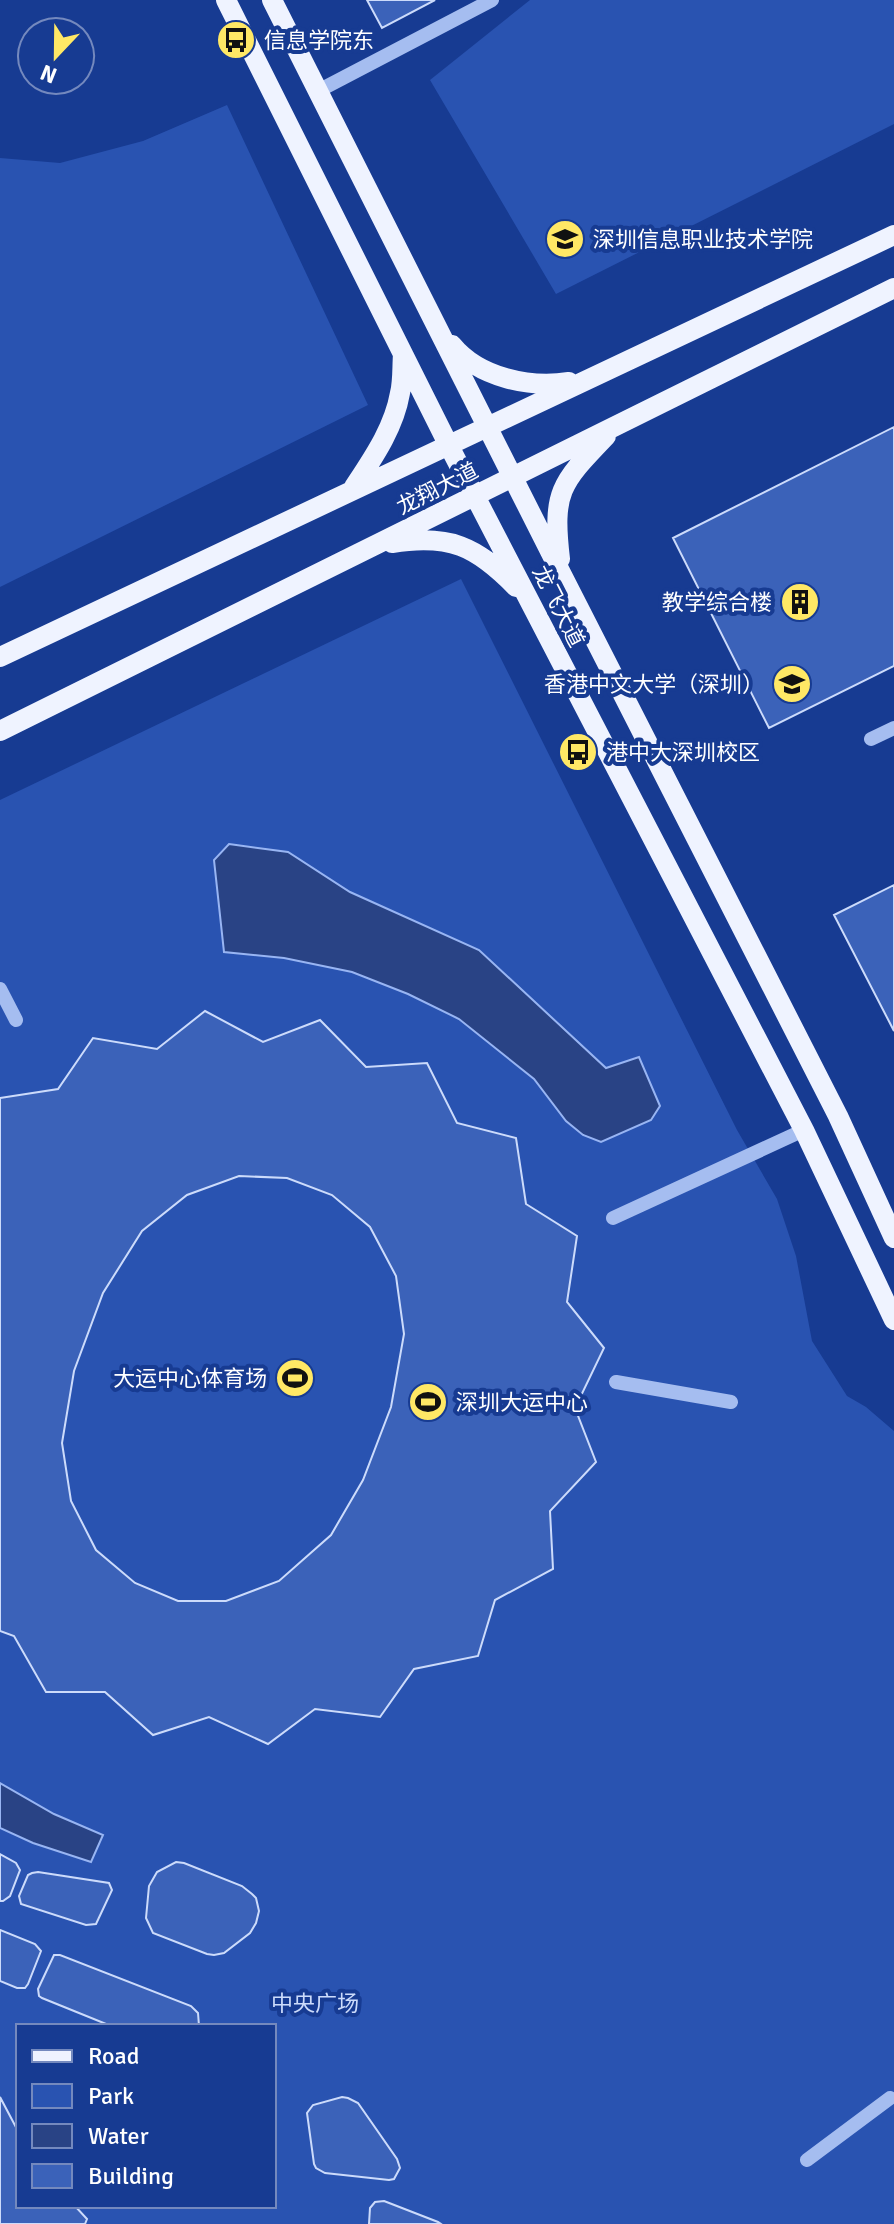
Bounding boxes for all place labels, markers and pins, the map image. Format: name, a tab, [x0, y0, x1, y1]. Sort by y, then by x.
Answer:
bus stop icon: 信息学院东	[215, 19, 257, 61]
place label: 信息学院东	[264, 27, 374, 54]
school or university icon: 深圳信息职业技术学院	[544, 218, 586, 260]
place label: 深圳信息职业技术学院	[593, 226, 813, 253]
building icon: 教学综合楼	[779, 581, 821, 623]
place label: 教学综合楼	[662, 589, 772, 616]
school or university icon: 香港中文大学（深圳）	[771, 663, 813, 705]
place label: 香港中文大学（深圳）	[544, 671, 764, 698]
bus stop icon: 港中大深圳校区	[557, 731, 599, 773]
place label: 港中大深圳校区	[606, 739, 760, 766]
sports icon: 大运中心体育场	[274, 1357, 316, 1399]
place label: 大运中心体育场	[113, 1365, 267, 1392]
sports icon: 深圳大运中心	[407, 1381, 449, 1423]
place label: 深圳大运中心	[456, 1389, 588, 1416]

